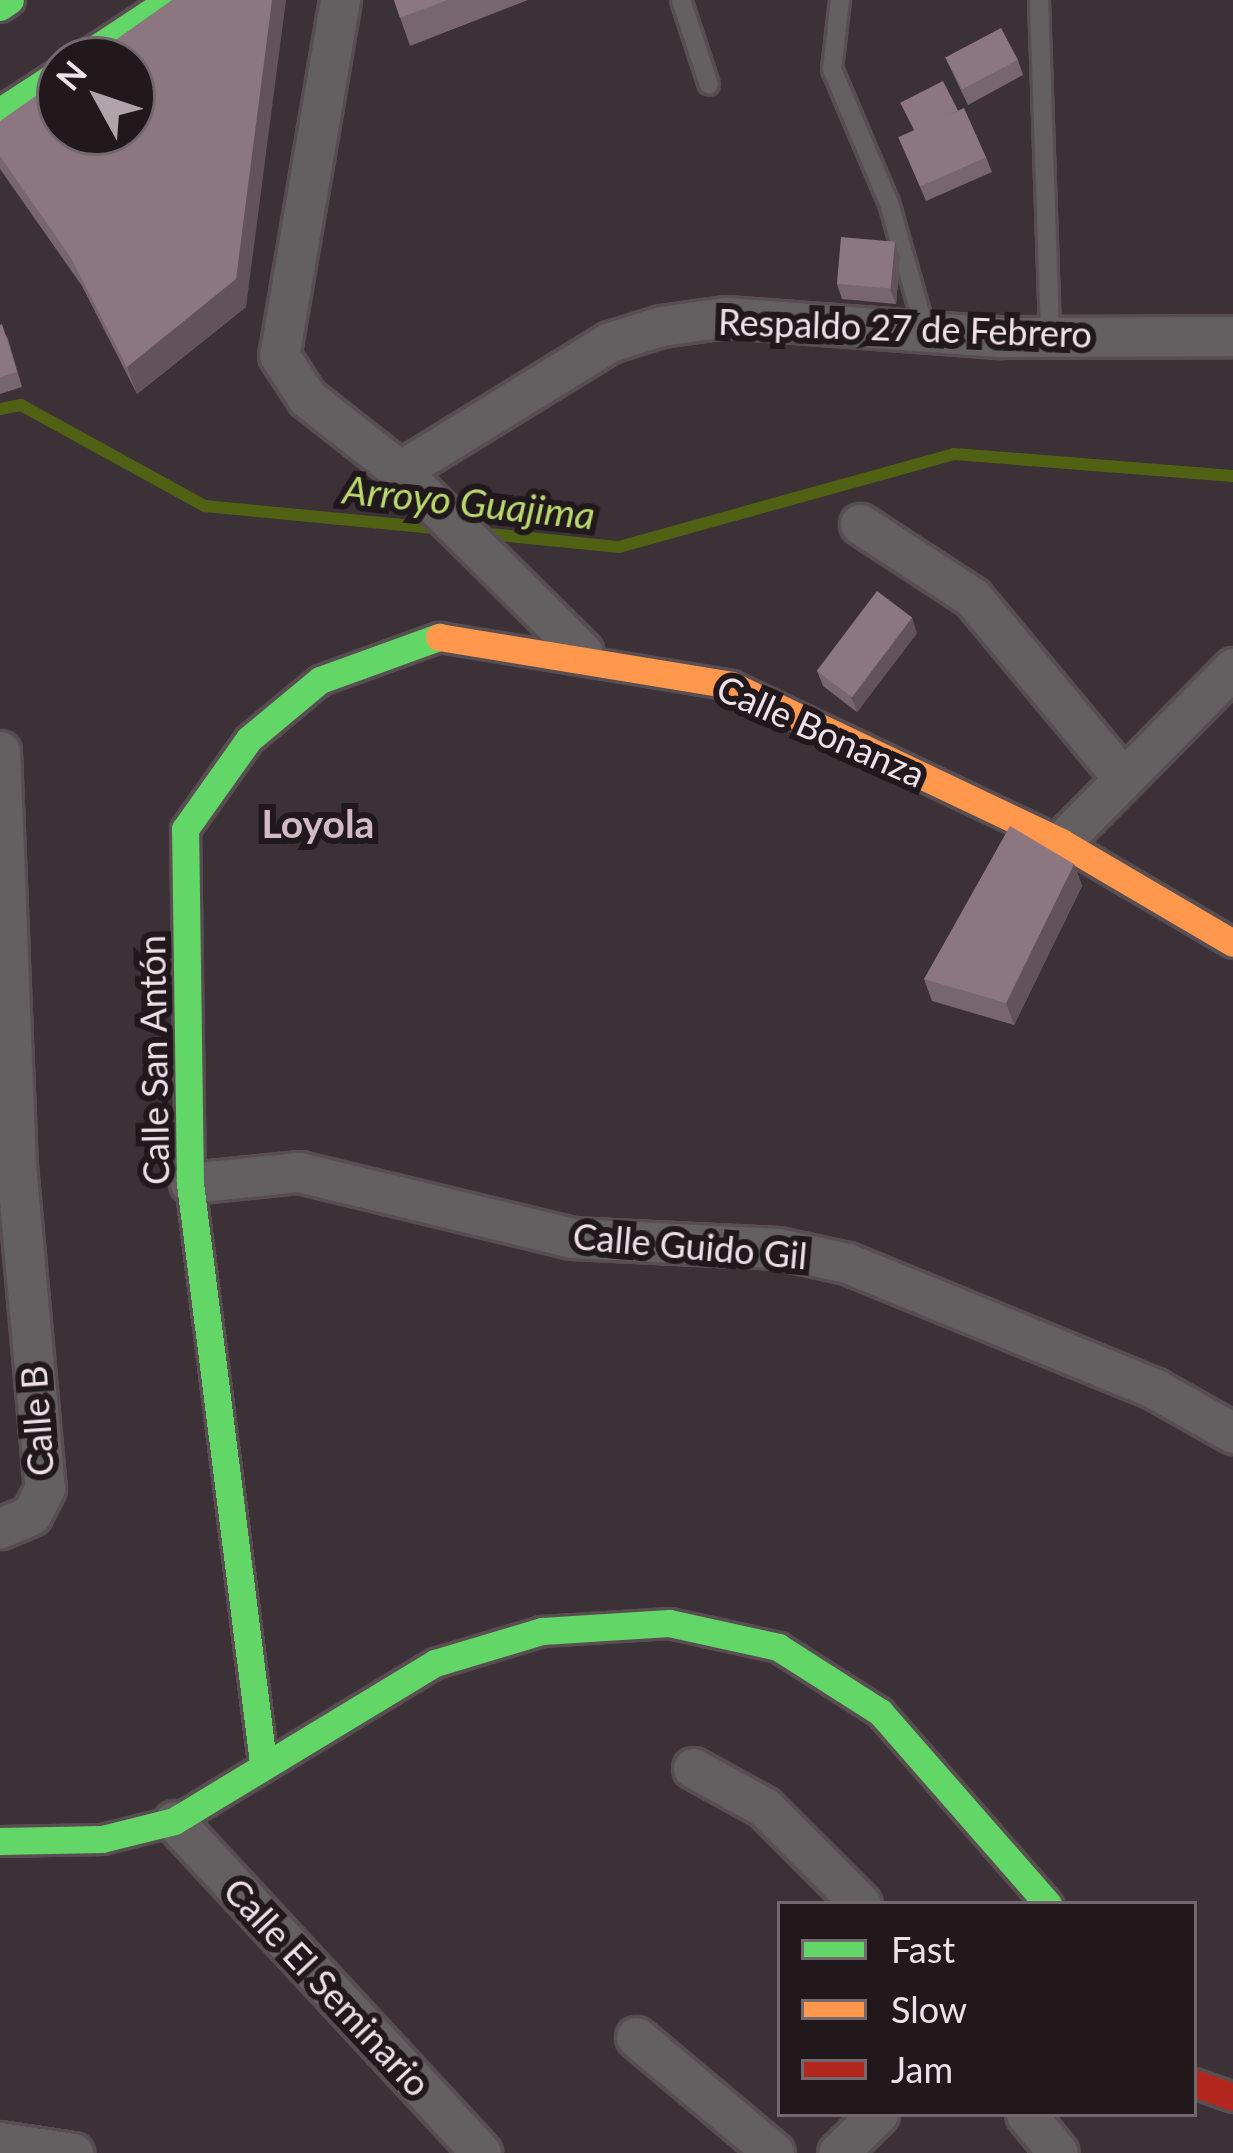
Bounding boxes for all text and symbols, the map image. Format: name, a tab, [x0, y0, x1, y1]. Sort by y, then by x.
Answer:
north arrow	[36, 36, 156, 156]
text: N	[47, 52, 94, 97]
street label: Respaldo 27 de Febrero	[717, 300, 1093, 356]
water label: Arroyo Guajima	[341, 466, 597, 538]
street label: Calle Bonanza	[710, 666, 932, 796]
district label: Loyola	[262, 800, 374, 846]
street label: Calle San Antón	[130, 934, 178, 1186]
street label: Calle Guido Gil	[571, 1214, 809, 1278]
street label: Calle B	[12, 1364, 62, 1478]
street label: Calle El Seminario	[215, 1869, 439, 2105]
legend	[777, 1901, 1197, 2117]
text: Fast	[891, 1927, 955, 1971]
text: Slow	[891, 1987, 967, 2031]
text: Jam	[891, 2047, 953, 2091]

